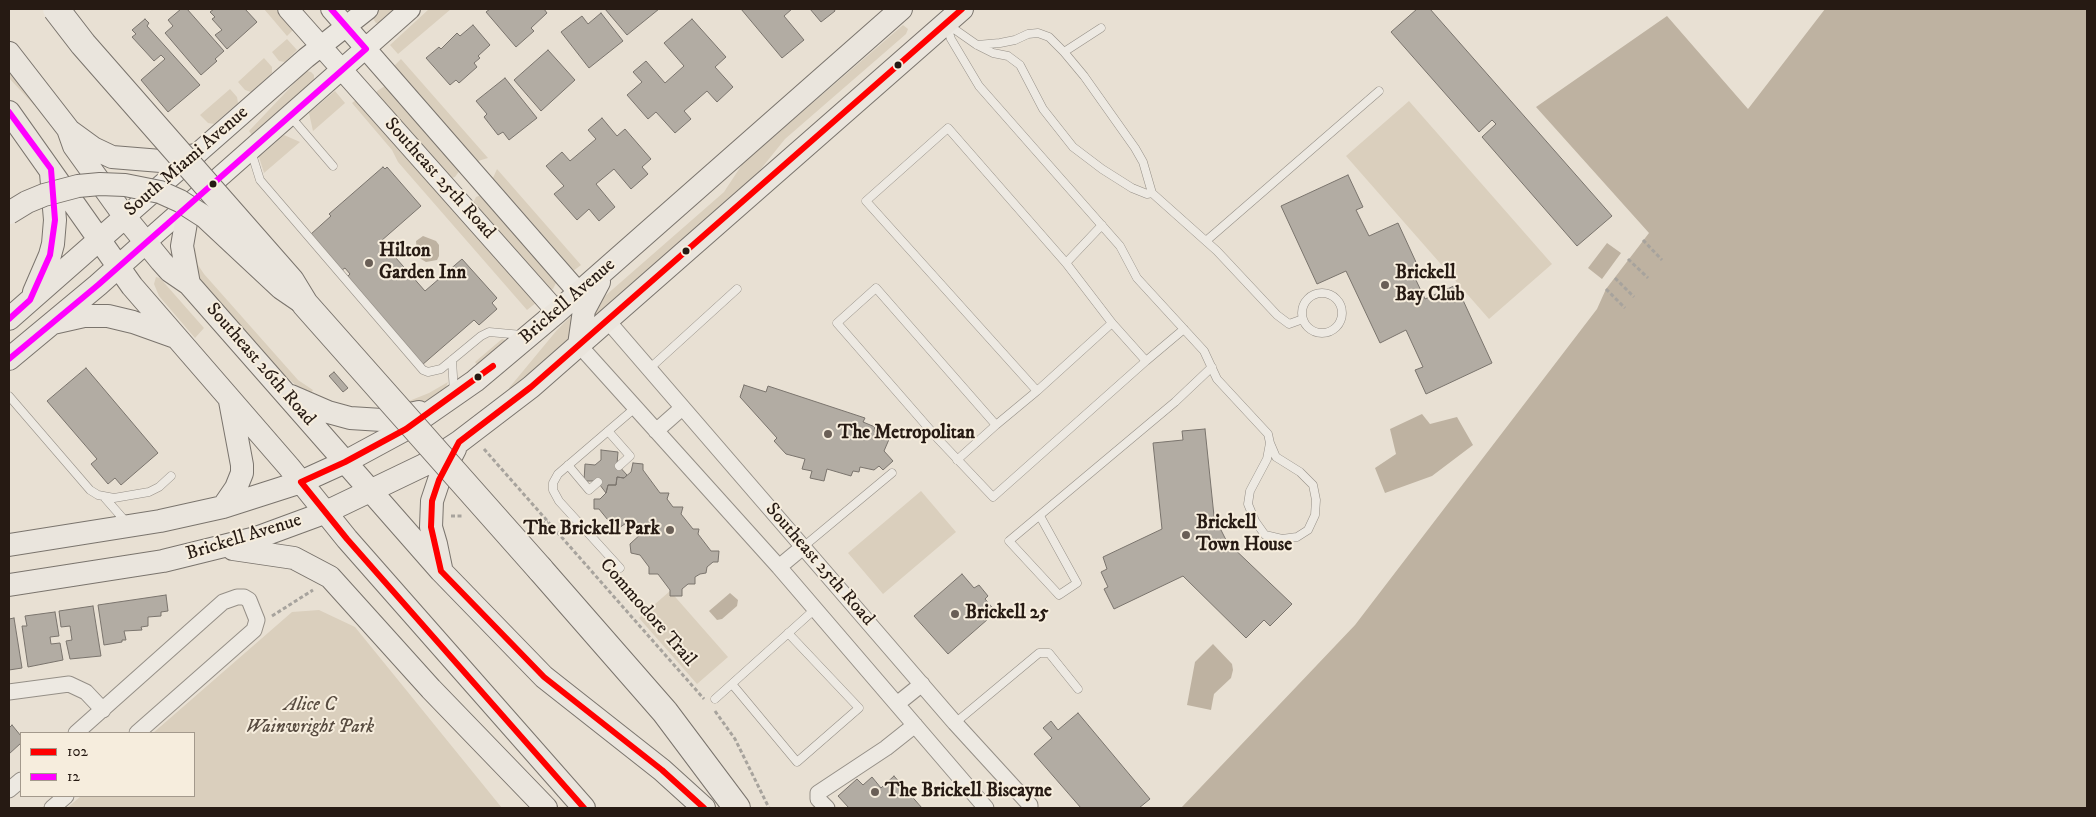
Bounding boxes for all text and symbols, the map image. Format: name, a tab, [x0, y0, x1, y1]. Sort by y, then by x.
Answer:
unlabelled marker	[893, 60, 903, 70]
street label: South Miami Avenue	[120, 102, 254, 222]
street label: Southeast 25th Road	[379, 114, 499, 244]
unlabelled marker	[208, 179, 218, 189]
place label: Hilton Garden Inn	[379, 241, 466, 285]
unlabelled marker	[681, 246, 691, 256]
street label: Brickell Avenue	[515, 254, 621, 350]
marker: Hilton Garden Inn	[363, 257, 375, 269]
place label: Brickell Bay Club	[1395, 263, 1464, 307]
marker: Brickell Bay Club	[1379, 279, 1391, 291]
street label: Southeast 26th Road	[200, 299, 320, 431]
unlabelled marker	[473, 372, 483, 382]
place label: The Metropolitan	[838, 423, 975, 445]
marker: The Metropolitan	[822, 428, 834, 440]
street label: Southeast 25th Road	[760, 499, 878, 631]
street label: Brickell Avenue	[184, 510, 304, 566]
place label: Brickell Town House	[1196, 513, 1292, 557]
place label: The Brickell Park	[524, 519, 660, 541]
marker: The Brickell Park	[664, 524, 676, 536]
marker: Brickell Town House	[1180, 529, 1192, 541]
street label: Commodore Trail	[594, 554, 700, 672]
place label: Brickell 25	[965, 603, 1048, 625]
marker: Brickell 25	[949, 608, 961, 620]
park label: Alice C Wainwright Park	[246, 695, 374, 739]
legend	[20, 732, 195, 797]
text: 102	[67, 742, 88, 761]
text: 12	[67, 767, 80, 786]
place label: The Brickell Biscayne	[885, 781, 1052, 803]
marker: The Brickell Biscayne	[869, 786, 881, 798]

